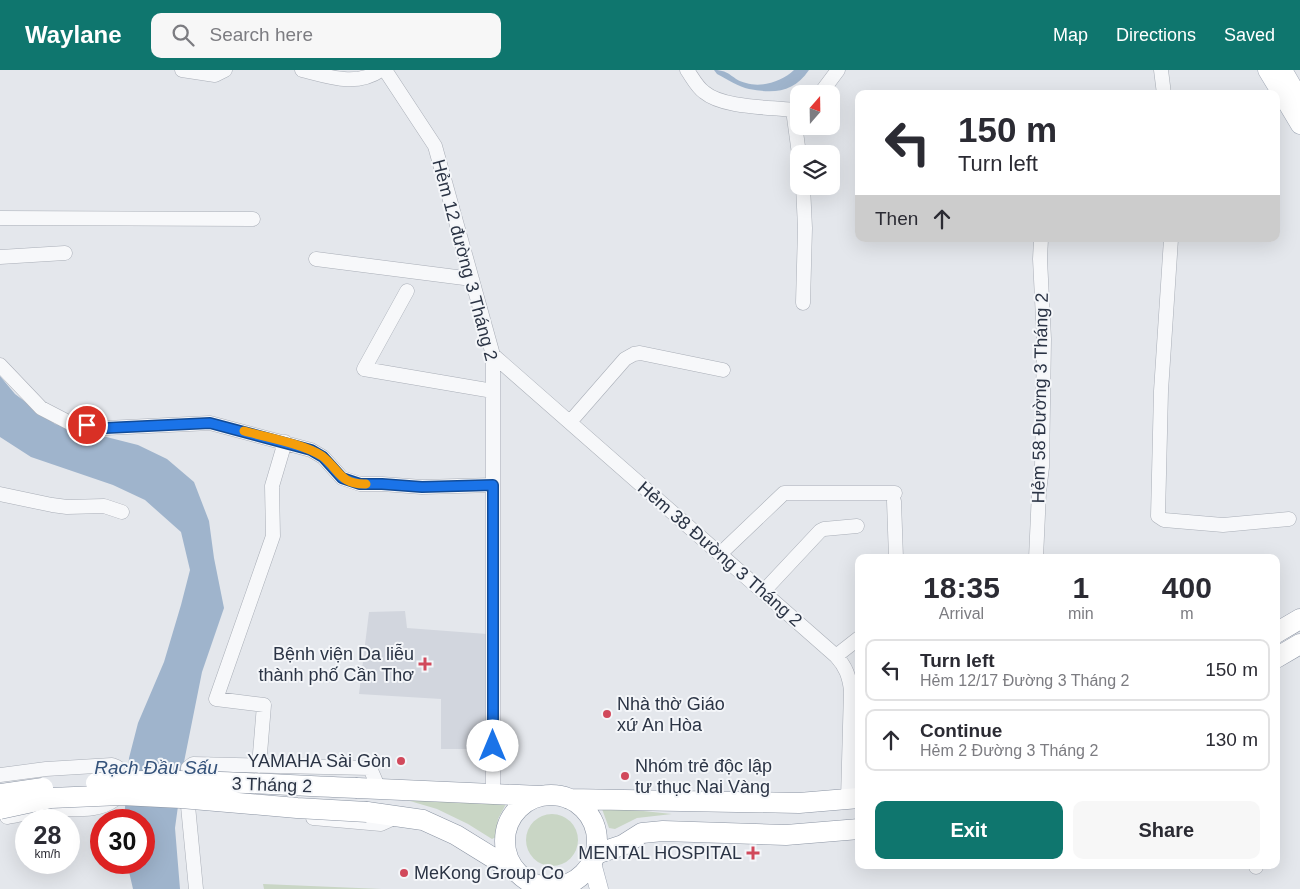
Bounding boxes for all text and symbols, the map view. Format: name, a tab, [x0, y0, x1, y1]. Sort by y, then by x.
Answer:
search box	[151, 13, 501, 58]
text: Waylane	[25, 21, 121, 48]
icon: search	[169, 21, 197, 49]
text: Search here	[209, 24, 313, 45]
text: Map	[1053, 25, 1088, 45]
text: Directions	[1116, 25, 1196, 45]
text: Saved	[1224, 25, 1275, 45]
north arrow	[790, 85, 840, 135]
map controls	[790, 85, 840, 195]
icon: left	[875, 110, 940, 175]
text: 150 m	[958, 110, 1057, 149]
button: layers	[790, 145, 840, 195]
text: Turn left	[958, 151, 1038, 176]
street label: Hẻm 12 đường 3 Tháng 2	[428, 157, 502, 363]
icon: ahead	[928, 205, 956, 233]
text: Then	[875, 208, 918, 229]
street label: Hẻm 58 Đường 3 Tháng 2	[1028, 293, 1052, 503]
pin	[66, 404, 108, 446]
icon: arrive	[73, 411, 101, 439]
street label: Hẻm 38 Đường 3 Tháng 2	[634, 477, 806, 631]
text: 18:35	[923, 571, 1000, 604]
text: 1	[1072, 571, 1089, 604]
text: 400	[1162, 571, 1212, 604]
text: Arrival	[939, 605, 984, 622]
text: min	[1068, 605, 1094, 622]
text: m	[1180, 605, 1193, 622]
place label: Bệnh viện Da liễu thành phố Cần Thơ	[258, 643, 414, 685]
text: Turn left	[920, 650, 995, 671]
icon: left	[877, 656, 905, 684]
marker: Bệnh viện Da liễu thành phố Cần Thơ	[418, 657, 432, 671]
text: 150 m	[1205, 659, 1258, 680]
text: Hẻm 12/17 Đường 3 Tháng 2	[920, 672, 1129, 689]
place label: Nhà thờ Giáo xứ An Hòa	[617, 694, 725, 735]
marker: Nhà thờ Giáo xứ An Hòa	[601, 708, 613, 720]
position arrow	[466, 719, 518, 771]
text: Continue	[920, 720, 1002, 741]
icon: ahead	[877, 726, 905, 754]
text: 130 m	[1205, 729, 1258, 750]
text: Hẻm 2 Đường 3 Tháng 2	[920, 742, 1098, 759]
place label: YAMAHA Sài Gòn	[247, 751, 391, 771]
marker: YAMAHA Sài Gòn	[395, 755, 407, 767]
place label: Nhóm trẻ độc lập tư thục Nai Vàng	[635, 756, 772, 797]
water label: Rạch Đầu Sấu	[94, 757, 218, 778]
marker: Nhóm trẻ độc lập tư thục Nai Vàng	[619, 770, 631, 782]
street label: 3 Tháng 2	[231, 774, 313, 796]
button: Exit	[875, 801, 1063, 859]
button: Share	[1073, 801, 1260, 859]
speed limit sign: 30	[90, 809, 155, 874]
text: 28	[34, 821, 61, 849]
place label: MENTAL HOSPITAL	[578, 843, 742, 863]
marker: MENTAL HOSPITAL	[746, 846, 760, 860]
text: km/h	[34, 847, 61, 861]
place label: MeKong Group Co	[414, 863, 564, 883]
marker: MeKong Group Co	[398, 867, 410, 879]

